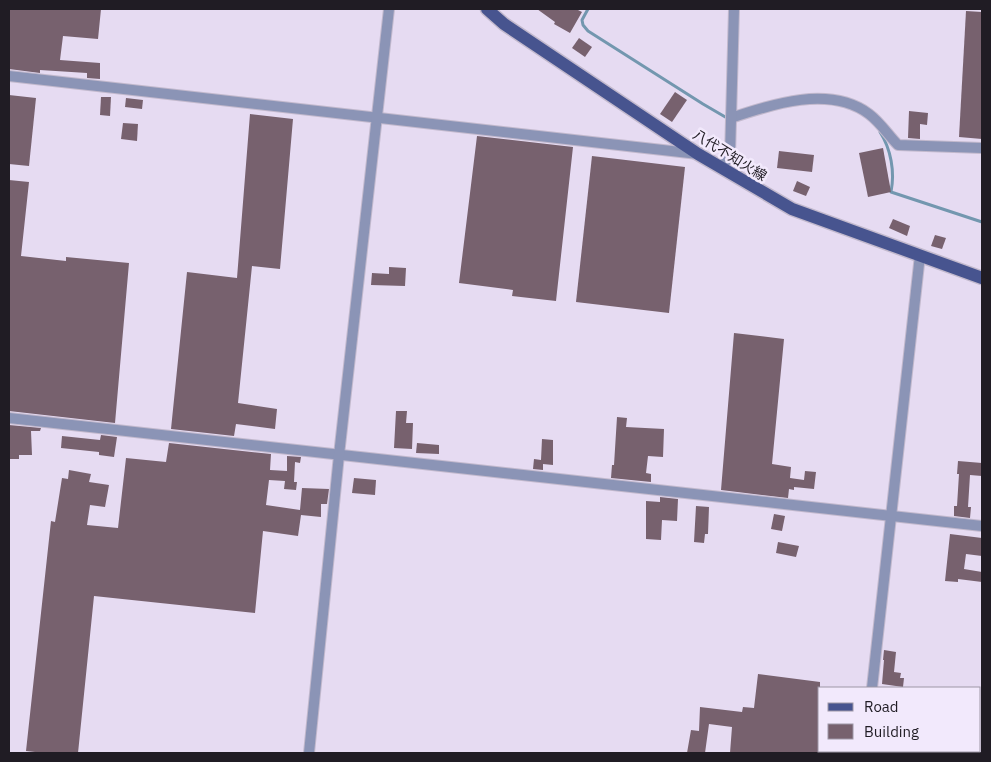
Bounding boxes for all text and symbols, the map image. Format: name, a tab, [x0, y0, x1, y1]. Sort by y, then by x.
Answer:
street label: 八代不知火線	[690, 125, 770, 185]
legend	[818, 687, 981, 752]
text: Road	[864, 697, 899, 716]
text: Building	[864, 722, 919, 741]

